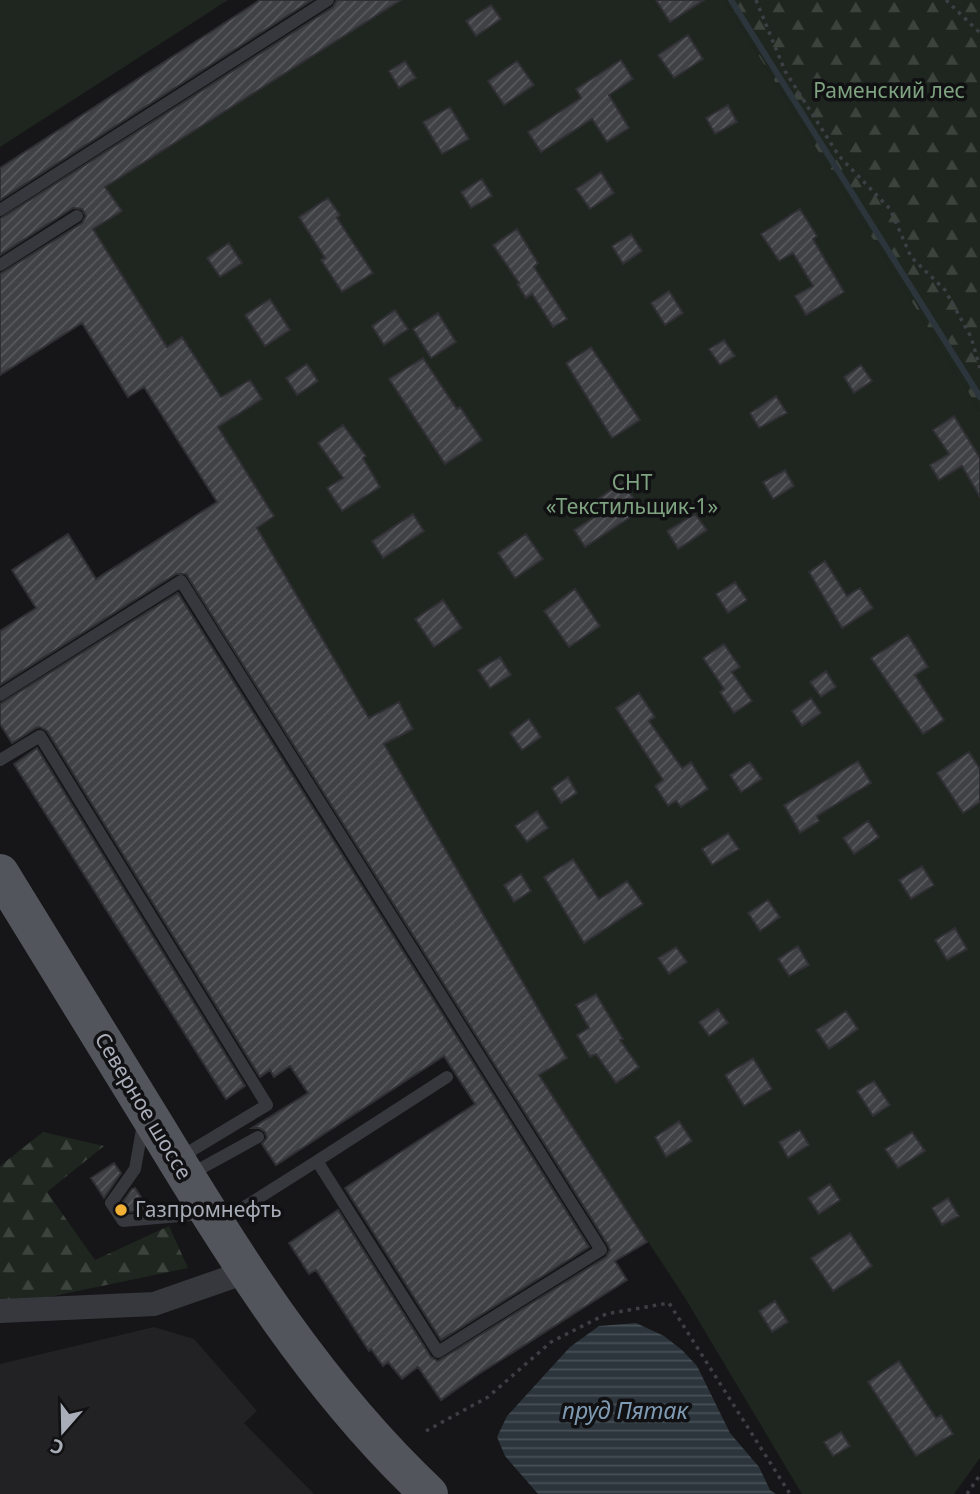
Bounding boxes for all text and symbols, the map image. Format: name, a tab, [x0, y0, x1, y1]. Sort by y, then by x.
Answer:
park label: Раменский лес	[813, 76, 965, 104]
park label: СНТ «Текстильщик-1»	[546, 468, 718, 520]
street label: Северное шоссе	[89, 1027, 199, 1184]
place label: Газпромнефть	[135, 1195, 282, 1223]
marker: Газпромнефть	[113, 1202, 129, 1218]
water label: пруд Пятак	[562, 1394, 689, 1426]
north arrow	[28, 1396, 98, 1466]
text: С	[47, 1433, 67, 1461]

